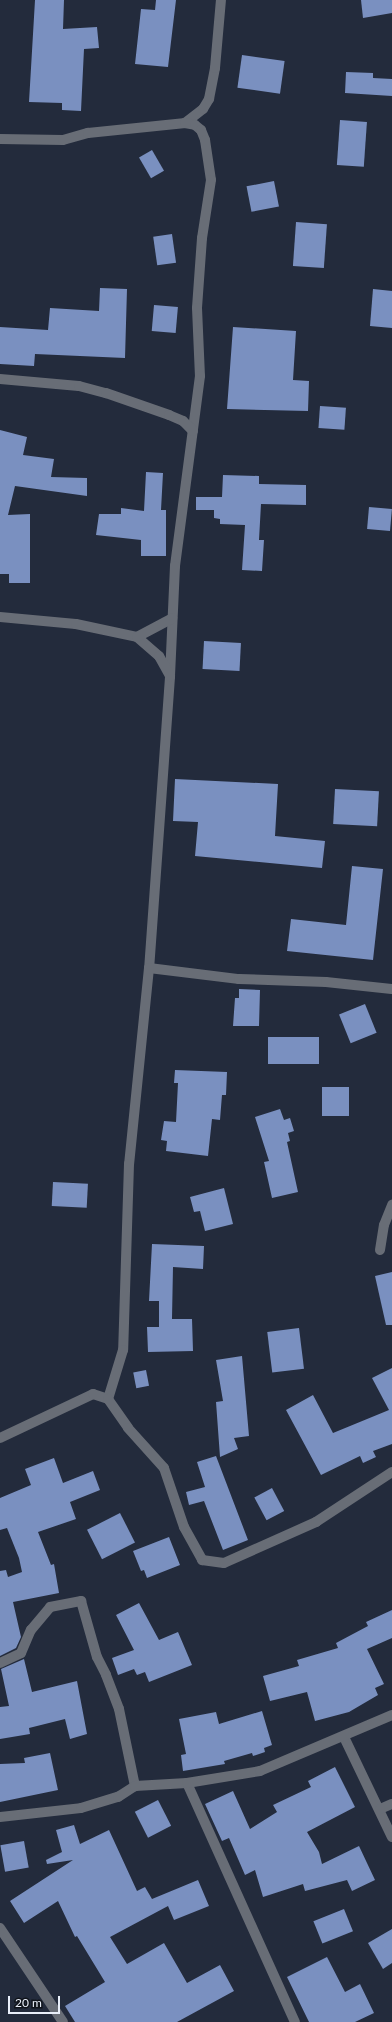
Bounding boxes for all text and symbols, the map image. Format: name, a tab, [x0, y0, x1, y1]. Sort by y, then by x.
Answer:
scale bar	[10, 1988, 62, 2014]
text: 20 m	[15, 1995, 42, 2010]

